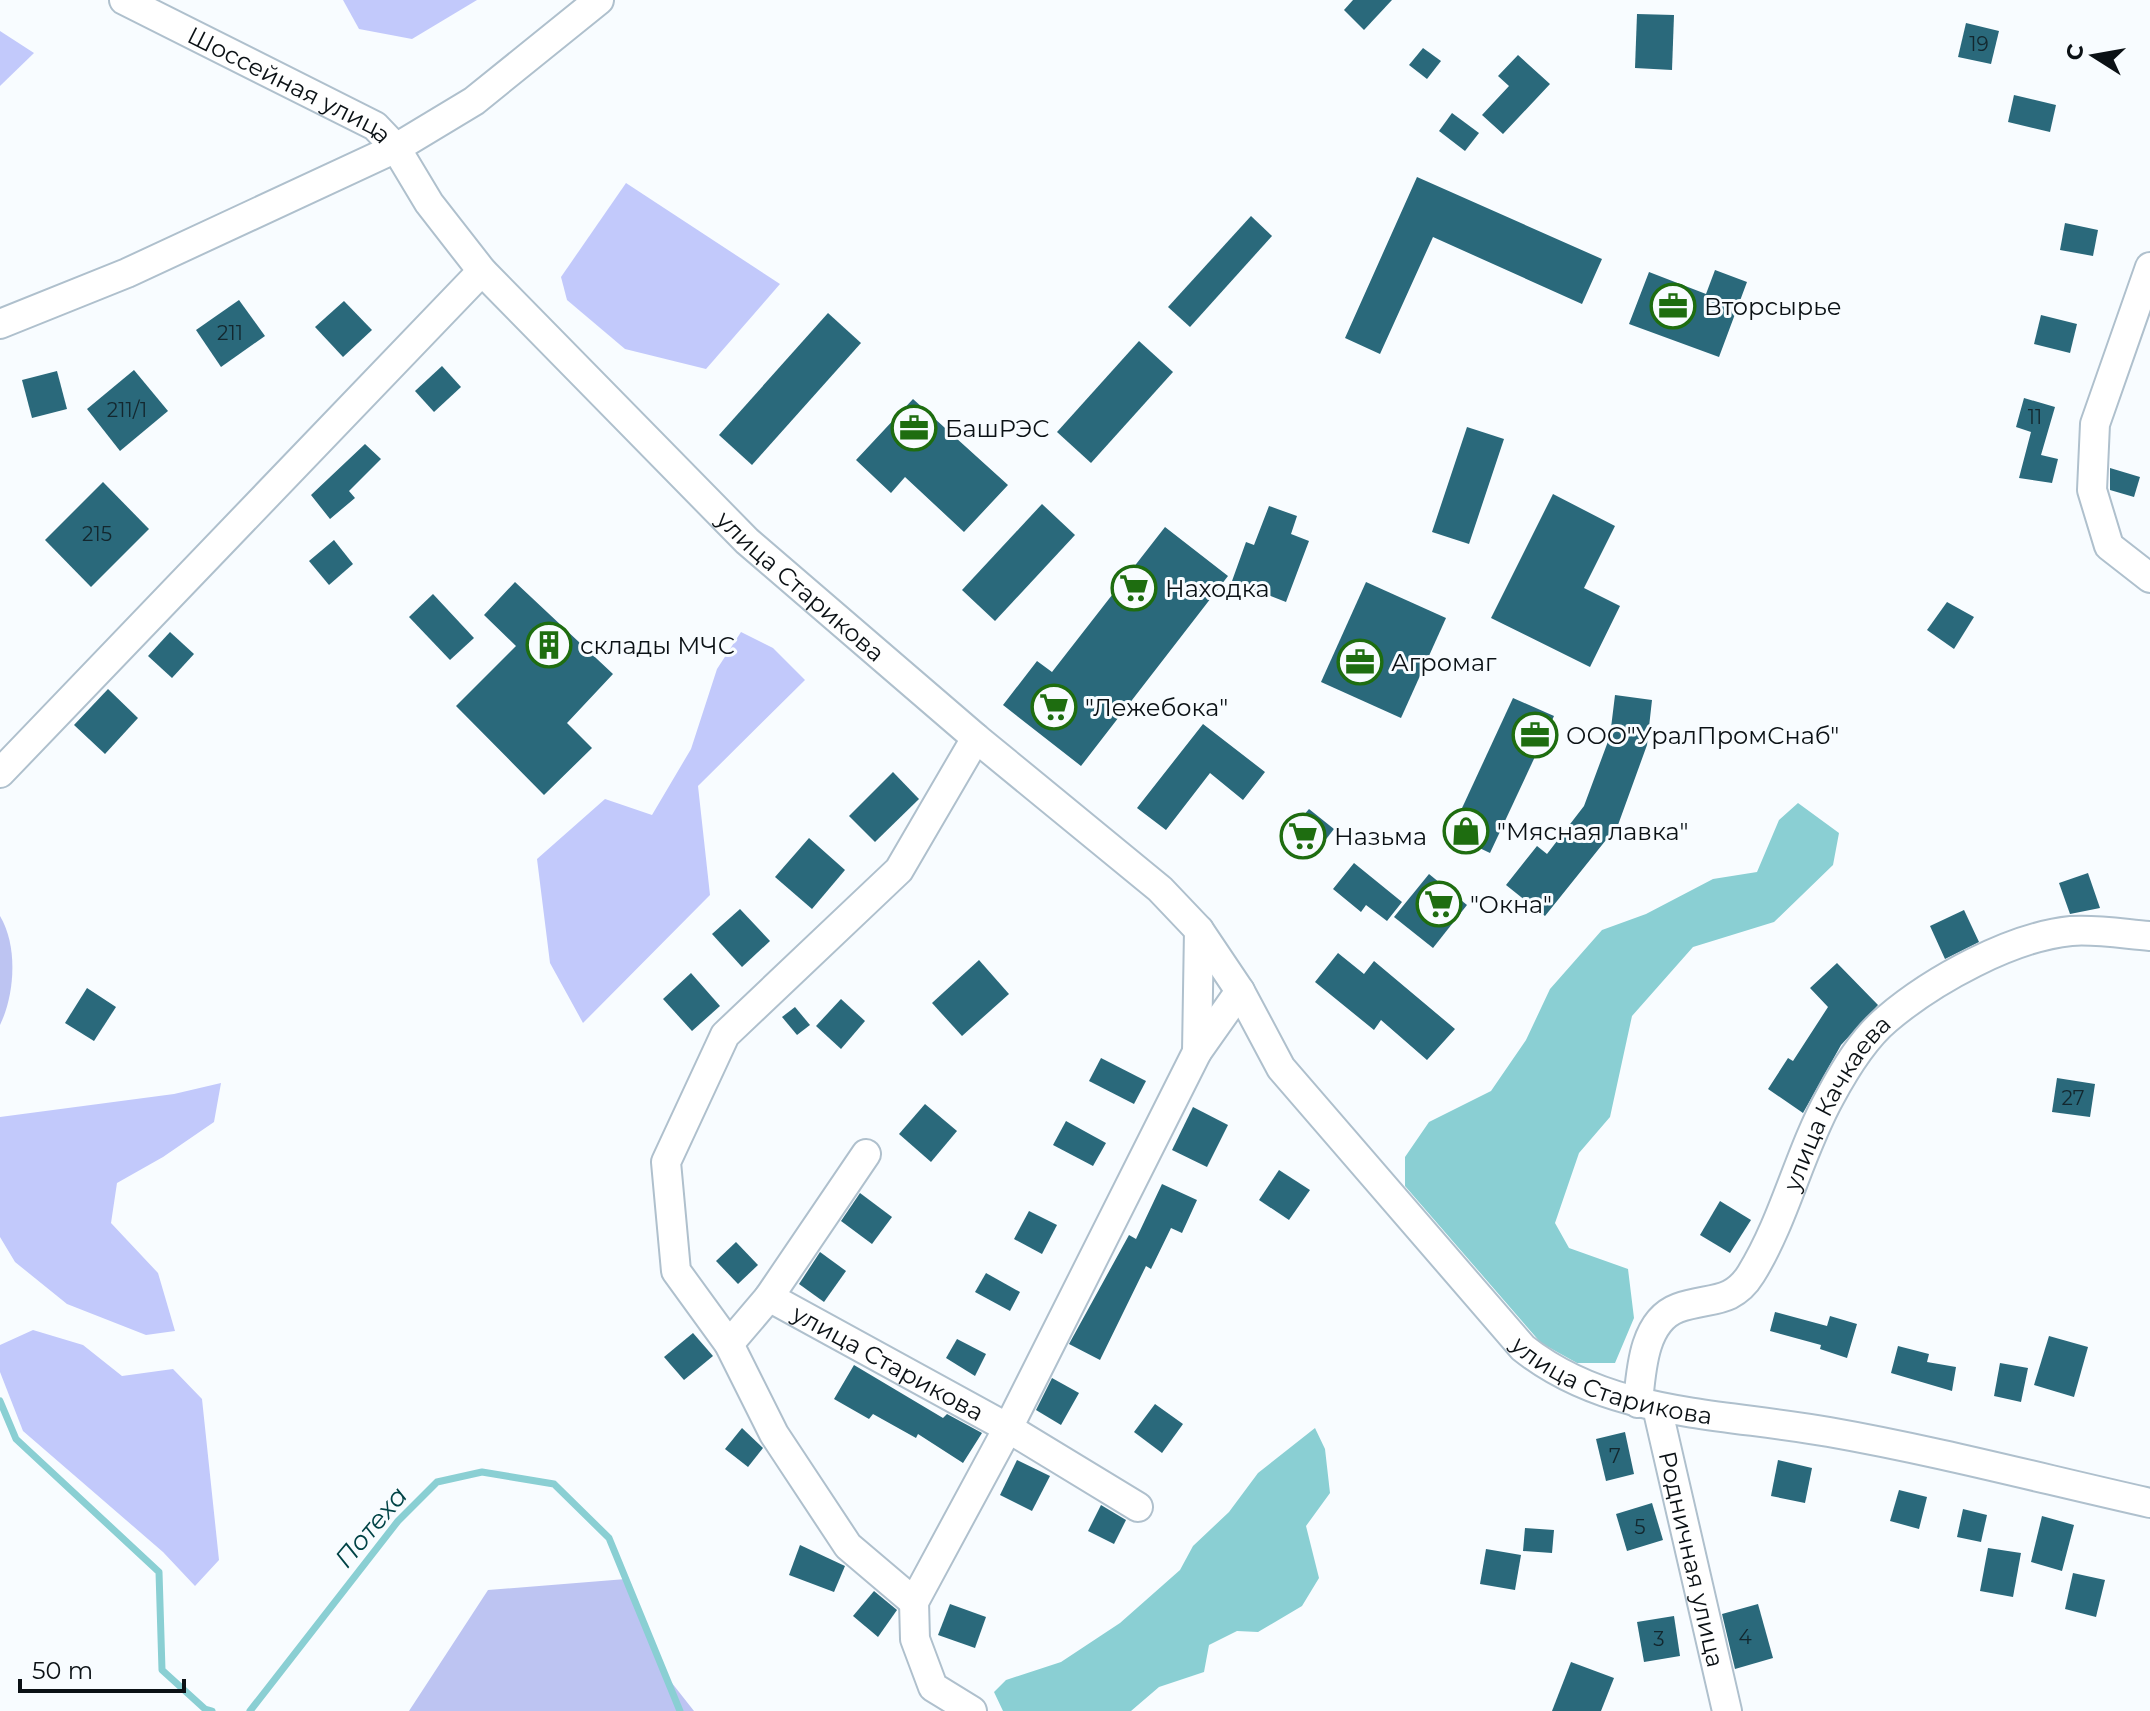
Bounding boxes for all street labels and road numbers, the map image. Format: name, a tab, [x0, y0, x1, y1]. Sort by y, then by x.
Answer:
street label: Шоссейная улица	[183, 20, 398, 149]
street label: улица Старикова	[710, 504, 891, 667]
street label: улица Качкаева	[1776, 1009, 1896, 1196]
street label: улица Старикова	[787, 1298, 989, 1426]
street label: улица Старикова	[1505, 1330, 1714, 1430]
street label: Родничная улица	[1653, 1448, 1731, 1670]

